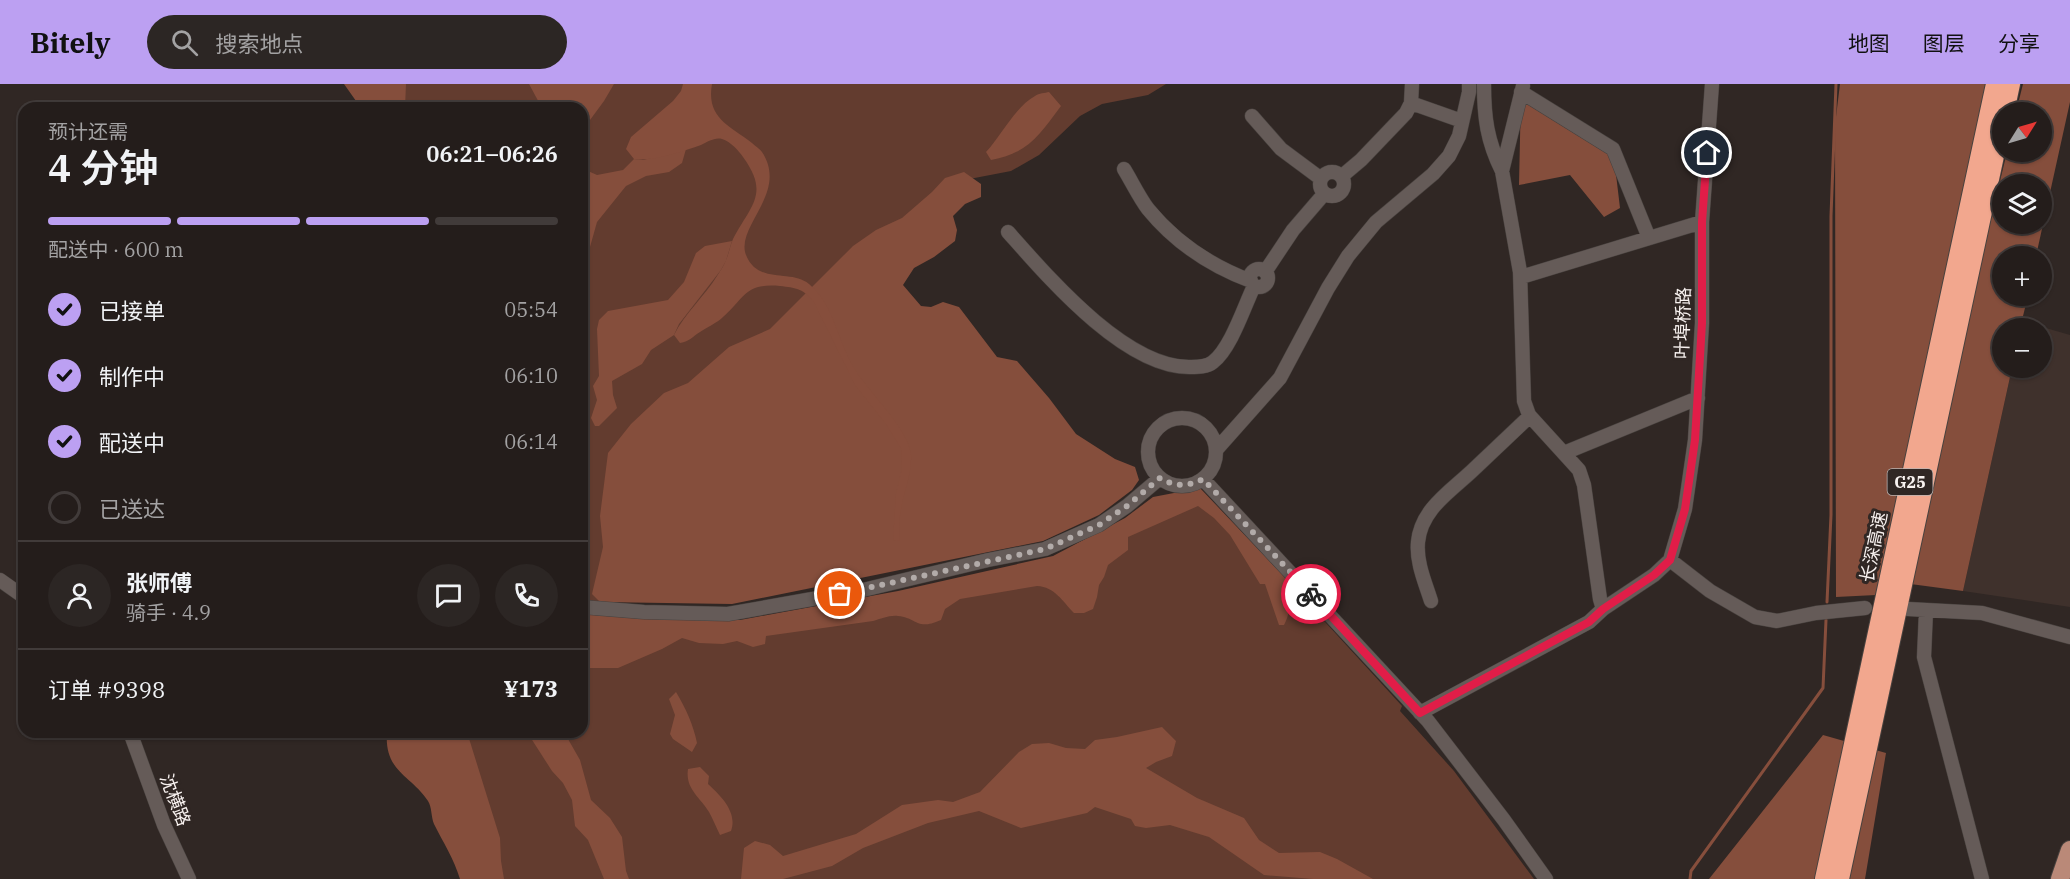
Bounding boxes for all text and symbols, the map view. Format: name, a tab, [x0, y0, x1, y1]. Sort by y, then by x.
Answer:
search box	[147, 15, 567, 69]
text: Bitely	[30, 24, 111, 61]
icon: search	[168, 26, 201, 59]
text: 搜索地点	[216, 29, 304, 58]
text: 地图	[1848, 29, 1890, 57]
text: 图层	[1923, 29, 1965, 57]
text: 分享	[1998, 29, 2040, 57]
north arrow	[1992, 102, 2052, 162]
map controls	[1992, 102, 2052, 378]
text: 预计还需	[48, 118, 128, 145]
pin	[1681, 127, 1732, 178]
icon: home	[1690, 136, 1723, 169]
text: 06:21–06:26	[426, 139, 558, 168]
text: 4 分钟	[48, 142, 158, 193]
button: layers	[1992, 174, 2052, 234]
text: 配送中 · 600 m	[48, 236, 183, 263]
button: +	[1992, 246, 2052, 306]
street label: 叶埠桥路	[1670, 287, 1695, 359]
icon: check	[48, 293, 81, 326]
text: 已接单	[99, 296, 165, 325]
text: 05:54	[504, 296, 558, 323]
button: −	[1992, 318, 2052, 378]
icon: check	[48, 359, 81, 392]
text: 制作中	[99, 362, 165, 391]
text: 06:10	[504, 362, 558, 389]
icon: check	[48, 425, 81, 458]
text: 配送中	[99, 428, 165, 457]
text: 06:14	[504, 428, 558, 455]
road number: G25	[1888, 469, 1932, 495]
text: 已送达	[99, 494, 165, 523]
street label: 长深高速	[1855, 509, 1892, 585]
button: person	[48, 564, 111, 627]
button: chat	[417, 564, 480, 627]
button: phone	[495, 564, 558, 627]
courier	[1281, 564, 1341, 624]
text: 张师傅	[126, 568, 192, 597]
pin	[814, 568, 865, 619]
icon: bag	[823, 577, 856, 610]
icon: bike	[1295, 578, 1328, 611]
text: 骑手 · 4.9	[126, 599, 211, 626]
text: ¥173	[503, 674, 558, 703]
text: 订单 #9398	[48, 675, 165, 704]
street label: 沈横路	[155, 770, 196, 829]

